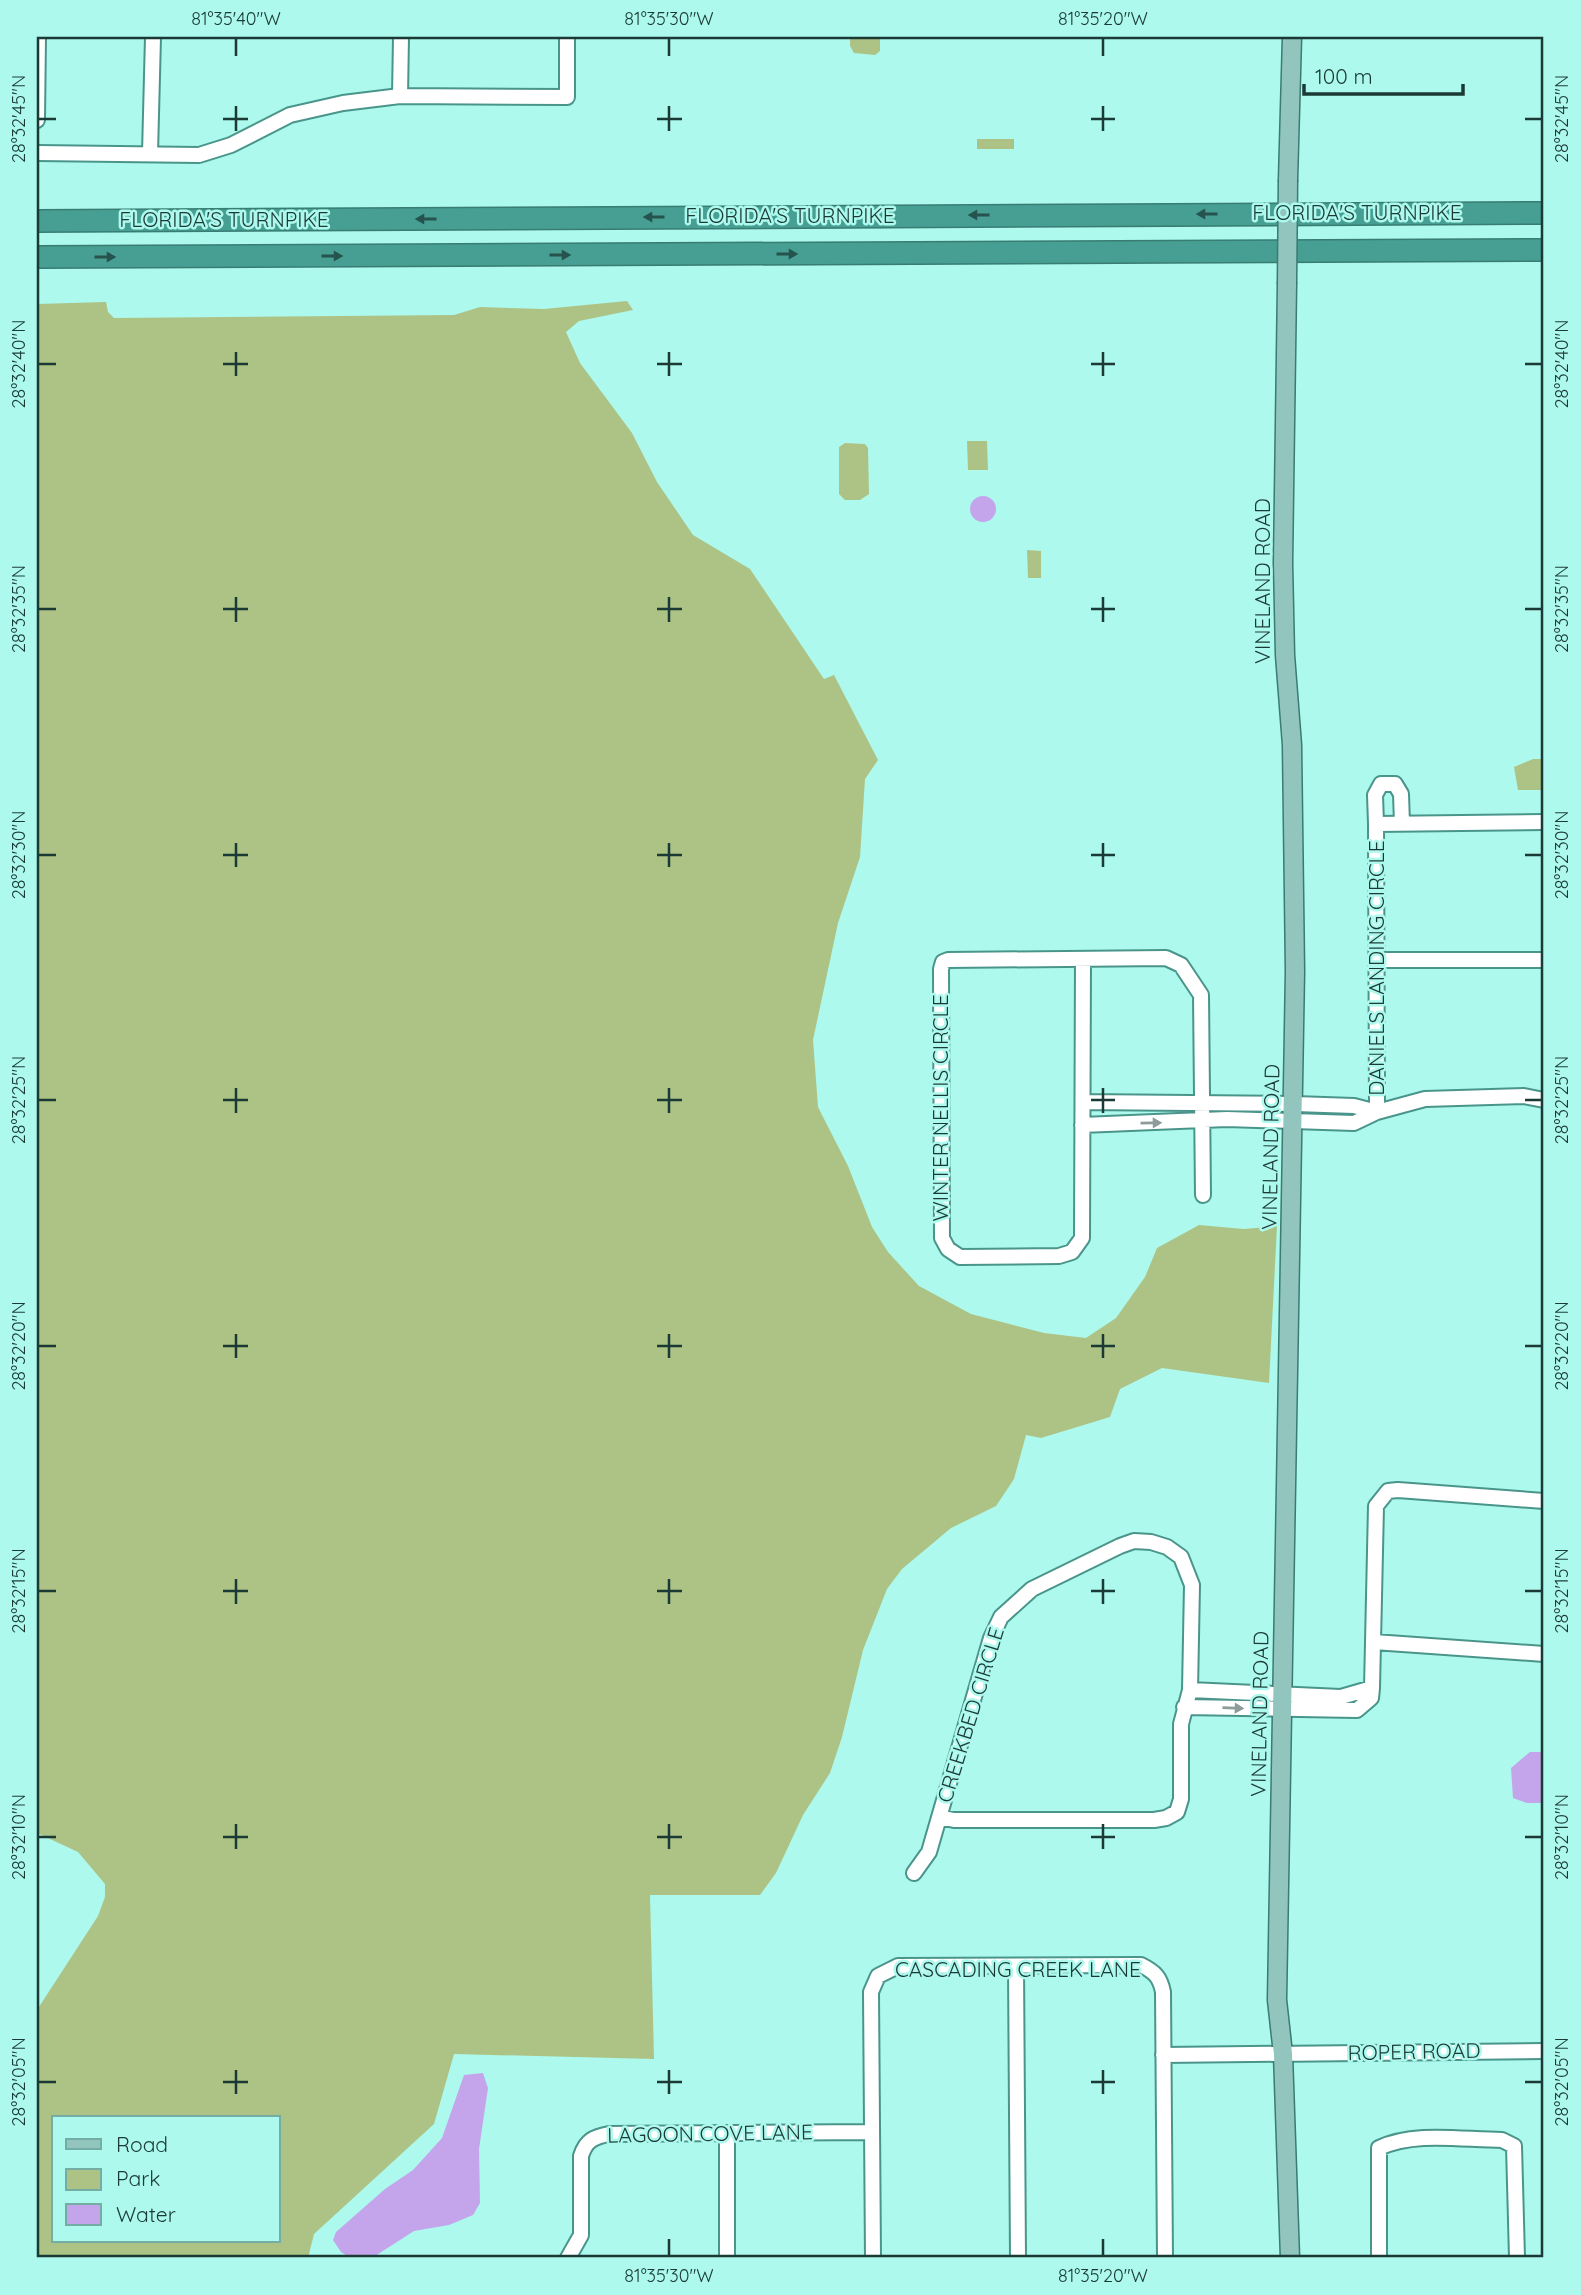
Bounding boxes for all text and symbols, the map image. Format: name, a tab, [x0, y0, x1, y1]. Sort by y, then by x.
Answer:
text: 81°35'40"W	[191, 7, 281, 30]
text: 81°35'30"W	[624, 7, 714, 30]
text: 81°35'20"W	[1058, 7, 1148, 30]
scale bar	[1304, 52, 1464, 96]
text: 100 m	[1315, 63, 1373, 89]
text: 28°32'45"N	[7, 75, 30, 163]
text: 28°32'45"N	[1550, 75, 1573, 163]
street label: FLORIDA'S TURNPIKE	[1252, 199, 1462, 225]
street label: FLORIDA'S TURNPIKE	[685, 202, 895, 228]
street label: FLORIDA'S TURNPIKE	[119, 206, 329, 232]
one-way arrow	[1195, 208, 1217, 220]
one-way arrow	[968, 210, 990, 221]
one-way arrow	[642, 211, 664, 223]
one-way arrow	[415, 213, 437, 224]
one-way arrow	[777, 248, 799, 260]
one-way arrow	[549, 249, 571, 261]
one-way arrow	[322, 250, 344, 262]
one-way arrow	[94, 251, 116, 263]
text: 28°32'40"N	[7, 320, 30, 408]
text: 28°32'40"N	[1550, 320, 1573, 408]
street label: VINELAND ROAD	[1249, 498, 1275, 664]
text: 28°32'35"N	[7, 565, 30, 653]
text: 28°32'35"N	[1550, 565, 1573, 653]
text: 28°32'30"N	[7, 811, 30, 899]
text: 28°32'30"N	[1550, 811, 1573, 899]
street label: DANIELS LANDING CIRCLE	[1363, 840, 1389, 1096]
street label: WINTER NELLIS CIRCLE	[927, 994, 953, 1222]
text: 28°32'25"N	[7, 1056, 30, 1144]
text: 28°32'25"N	[1550, 1056, 1573, 1144]
street label: VINELAND ROAD	[1256, 1064, 1284, 1230]
one-way arrow	[1140, 1118, 1162, 1129]
text: 28°32'20"N	[7, 1301, 30, 1391]
text: 28°32'20"N	[1550, 1301, 1573, 1391]
text: 28°32'15"N	[7, 1548, 30, 1634]
text: 28°32'15"N	[1550, 1548, 1573, 1634]
street label: CREEKBED CIRCLE	[931, 1624, 1009, 1805]
street label: VINELAND ROAD	[1245, 1631, 1273, 1797]
one-way arrow	[1222, 1702, 1244, 1714]
text: 28°32'10"N	[7, 1794, 30, 1880]
text: 28°32'10"N	[1550, 1794, 1573, 1880]
street label: CASCADING CREEK LANE	[895, 1956, 1141, 1982]
text: 28°32'05"N	[7, 2037, 30, 2127]
street label: ROPER ROAD	[1347, 2037, 1481, 2065]
text: 28°32'05"N	[1550, 2037, 1573, 2127]
legend	[52, 2116, 280, 2242]
street label: LAGOON COVE LANE	[607, 2118, 813, 2148]
text: Road	[116, 2131, 168, 2157]
text: Park	[116, 2165, 160, 2191]
text: Water	[116, 2201, 176, 2227]
text: 81°35'30"W	[624, 2264, 714, 2287]
text: 81°35'20"W	[1058, 2264, 1148, 2287]

